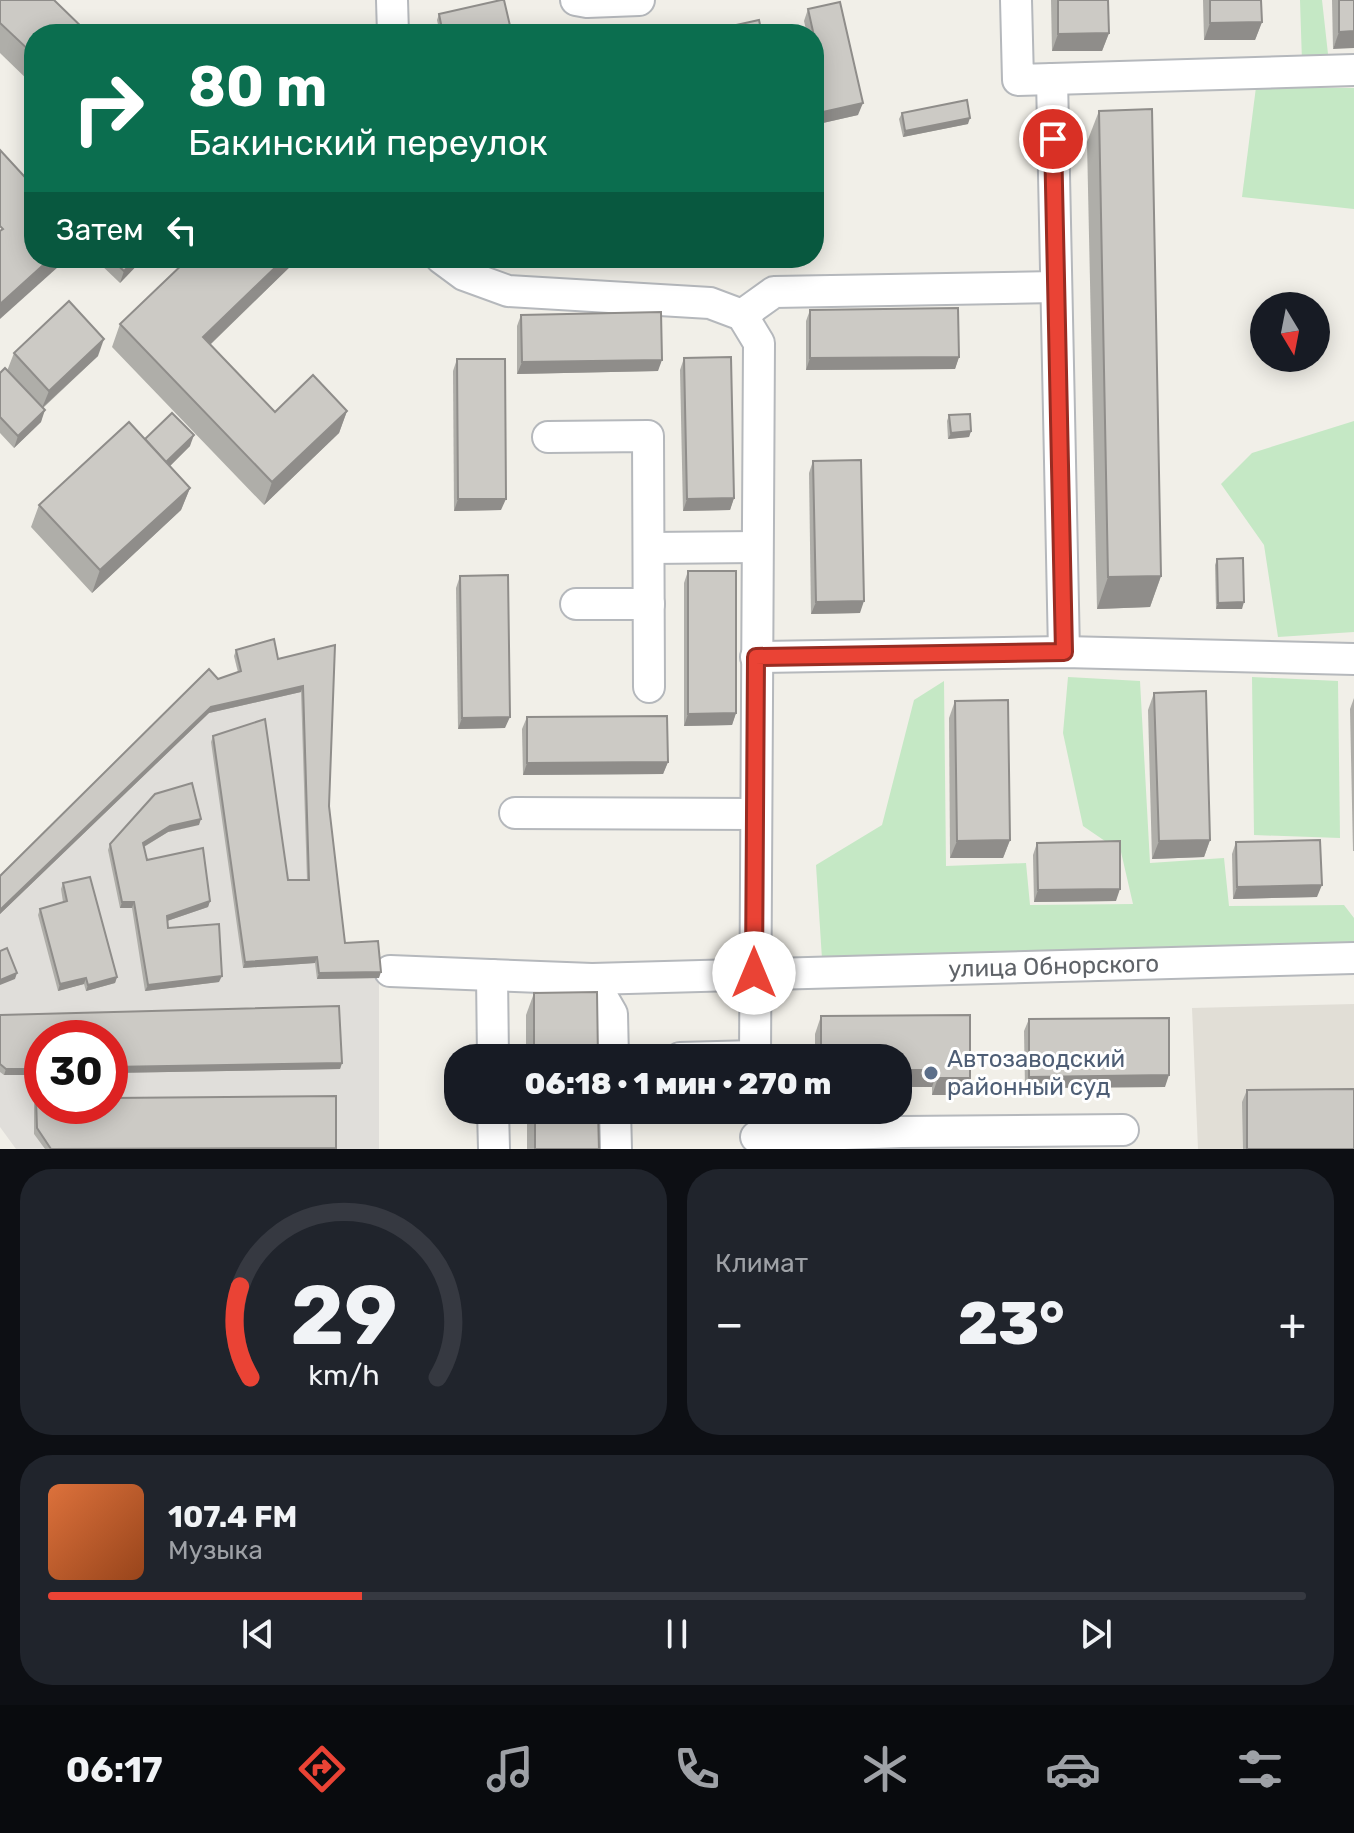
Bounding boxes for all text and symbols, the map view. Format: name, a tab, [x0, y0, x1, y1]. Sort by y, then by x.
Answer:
text: 80 m	[188, 54, 327, 120]
icon: right	[56, 56, 160, 160]
pin	[1019, 105, 1087, 173]
icon: arrive	[1031, 117, 1075, 161]
text: Бакинский переулок	[188, 121, 548, 164]
icon: left	[160, 208, 204, 252]
text: Затем	[56, 212, 144, 248]
north arrow	[1250, 292, 1330, 372]
map controls	[1250, 292, 1330, 372]
position arrow	[712, 931, 796, 1015]
street label: улица Обнорского	[948, 949, 1160, 983]
speed limit sign: 30	[24, 1020, 128, 1124]
place label: Автозаводский районный суд	[947, 1045, 1125, 1101]
marker: Автозаводский районный суд	[922, 1064, 940, 1082]
text: 06:18 · 1 мин · 270 m	[525, 1066, 831, 1102]
text: Климат	[715, 1248, 808, 1279]
text: 29	[290, 1266, 397, 1365]
text: 23°	[958, 1288, 1065, 1359]
text: −	[715, 1298, 744, 1350]
text: +	[1279, 1298, 1306, 1350]
text: km/h	[308, 1358, 379, 1392]
text: 107.4 FM	[168, 1499, 297, 1535]
text: Музыка	[168, 1535, 263, 1566]
icon: previous	[236, 1612, 280, 1656]
icon: pause	[655, 1612, 699, 1656]
icon: next	[1074, 1612, 1118, 1656]
icon: directions	[294, 1741, 350, 1797]
icon: music	[482, 1741, 538, 1797]
icon: phone	[669, 1741, 725, 1797]
icon: climate	[857, 1741, 913, 1797]
icon: car	[1045, 1741, 1101, 1797]
icon: filters	[1232, 1741, 1288, 1797]
text: 06:17	[66, 1748, 163, 1791]

